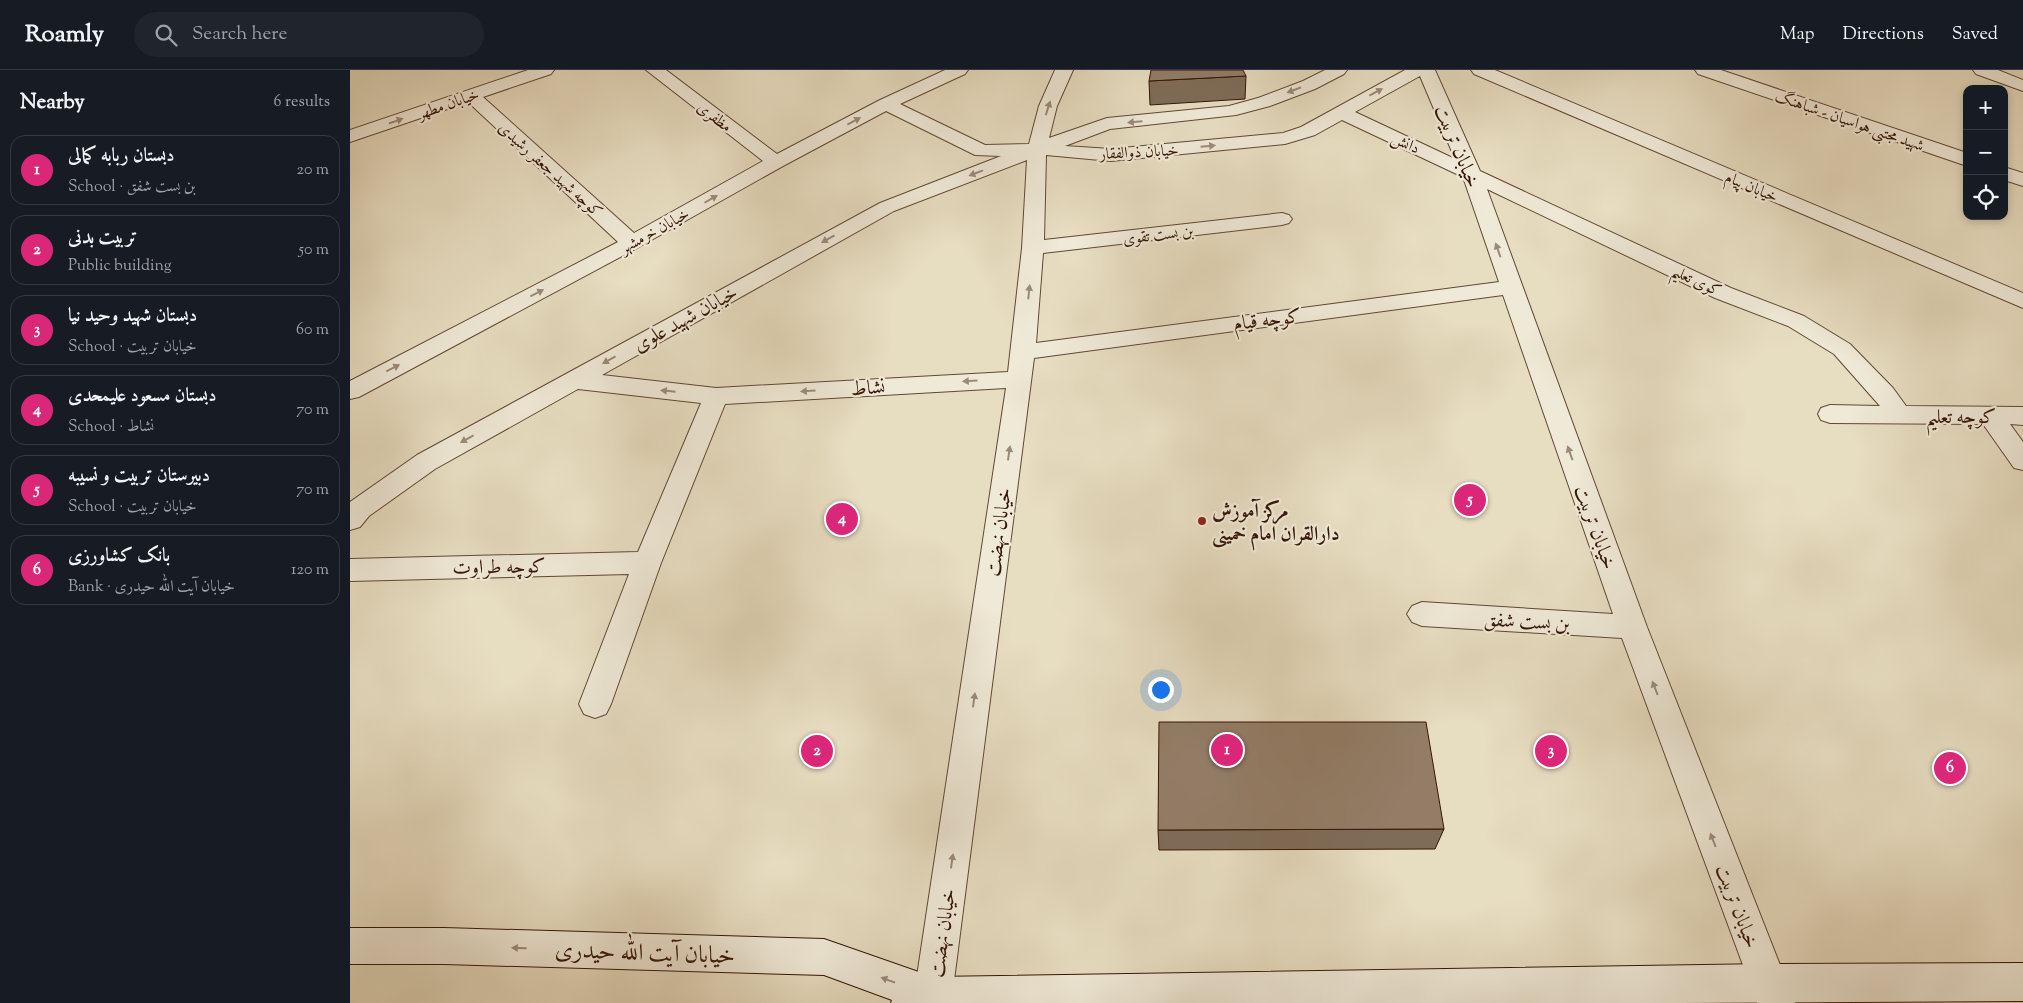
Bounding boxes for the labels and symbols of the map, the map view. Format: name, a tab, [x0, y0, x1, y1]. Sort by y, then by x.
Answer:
street label: خیابان مطهر	[413, 84, 483, 127]
street label: شهید مجتبی هواسیان - شباهنگ	[1771, 85, 1927, 159]
one-way arrow	[1286, 86, 1301, 94]
one-way arrow	[1369, 88, 1384, 96]
street label: مظفری	[691, 97, 736, 139]
one-way arrow	[1044, 101, 1052, 116]
street label: خیابان تربیت	[1425, 101, 1486, 193]
one-way arrow	[389, 116, 404, 124]
one-way arrow	[846, 117, 861, 125]
street label: کوچه شهید جعفر رشیدی	[492, 118, 607, 224]
one-way arrow	[1127, 118, 1143, 126]
street label: دانش	[1387, 128, 1423, 161]
street label: خیابان ذوالفقار	[1097, 140, 1179, 167]
one-way arrow	[1200, 142, 1216, 150]
street label: خیابان پیام	[1721, 167, 1781, 211]
one-way arrow	[968, 169, 983, 177]
one-way arrow	[704, 195, 718, 203]
street label: خیابان خرمشهر	[614, 204, 694, 262]
street label: بن بست تقوی	[1122, 221, 1195, 252]
one-way arrow	[821, 235, 834, 244]
one-way arrow	[1494, 242, 1502, 257]
street label: کوی تعلیم	[1666, 261, 1725, 307]
street label: خیابان شهید علوی	[629, 279, 744, 361]
one-way arrow	[1025, 283, 1033, 299]
one-way arrow	[530, 289, 544, 297]
street label: کوچه قیام	[1232, 303, 1303, 341]
one-way arrow	[601, 356, 616, 364]
one-way arrow	[386, 364, 400, 372]
street label: نشاط	[850, 374, 886, 405]
one-way arrow	[962, 378, 978, 386]
one-way arrow	[660, 387, 676, 395]
one-way arrow	[800, 387, 816, 395]
street label: کوچه تعلیم	[1926, 404, 1996, 436]
one-way arrow	[459, 435, 474, 443]
one-way arrow	[1005, 444, 1013, 460]
one-way arrow	[1566, 445, 1574, 460]
pin: 5	[1454, 481, 1486, 519]
street label: خیابان تربیت	[1565, 482, 1622, 574]
street label: خیابان نهضت	[980, 486, 1021, 579]
place label: مرکز آموزش دارالقران امام خمینی	[1212, 498, 1340, 551]
pin: 4	[826, 500, 858, 538]
marker: مرکز آموزش دارالقران امام خمینی	[1196, 515, 1208, 527]
street label: کوچه طراوت	[452, 553, 546, 584]
street label: بن بست شفق	[1483, 607, 1571, 640]
your location	[1148, 677, 1174, 703]
one-way arrow	[1651, 680, 1659, 695]
one-way arrow	[971, 692, 979, 708]
pin: 1	[1211, 731, 1243, 769]
pin: 2	[801, 732, 833, 770]
pin: 3	[1535, 732, 1567, 770]
pin: 6	[1934, 749, 1966, 787]
one-way arrow	[1709, 832, 1717, 847]
one-way arrow	[948, 853, 956, 869]
street label: خیابان تربیت	[1706, 861, 1765, 953]
street label: خیابان نهضت	[924, 887, 965, 980]
street label: خیابان آیت الله حیدری	[554, 930, 736, 974]
one-way arrow	[511, 944, 527, 952]
one-way arrow	[880, 976, 895, 983]

